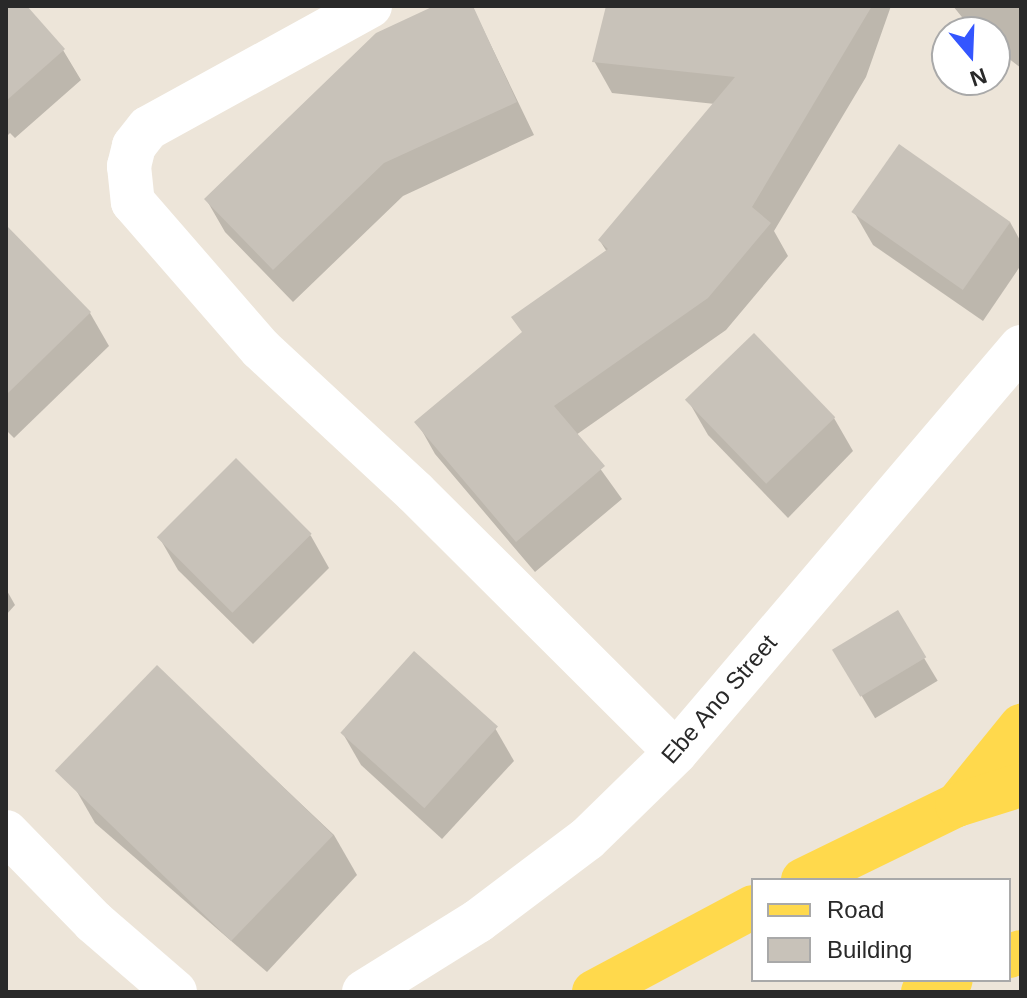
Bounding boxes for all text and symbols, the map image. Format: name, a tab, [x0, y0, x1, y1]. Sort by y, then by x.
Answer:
north arrow	[931, 16, 1011, 96]
text: N	[967, 63, 990, 92]
street label: Ebe Ano Street	[655, 628, 783, 770]
legend	[751, 878, 1011, 982]
text: Road	[827, 896, 884, 923]
text: Building	[827, 936, 912, 963]

